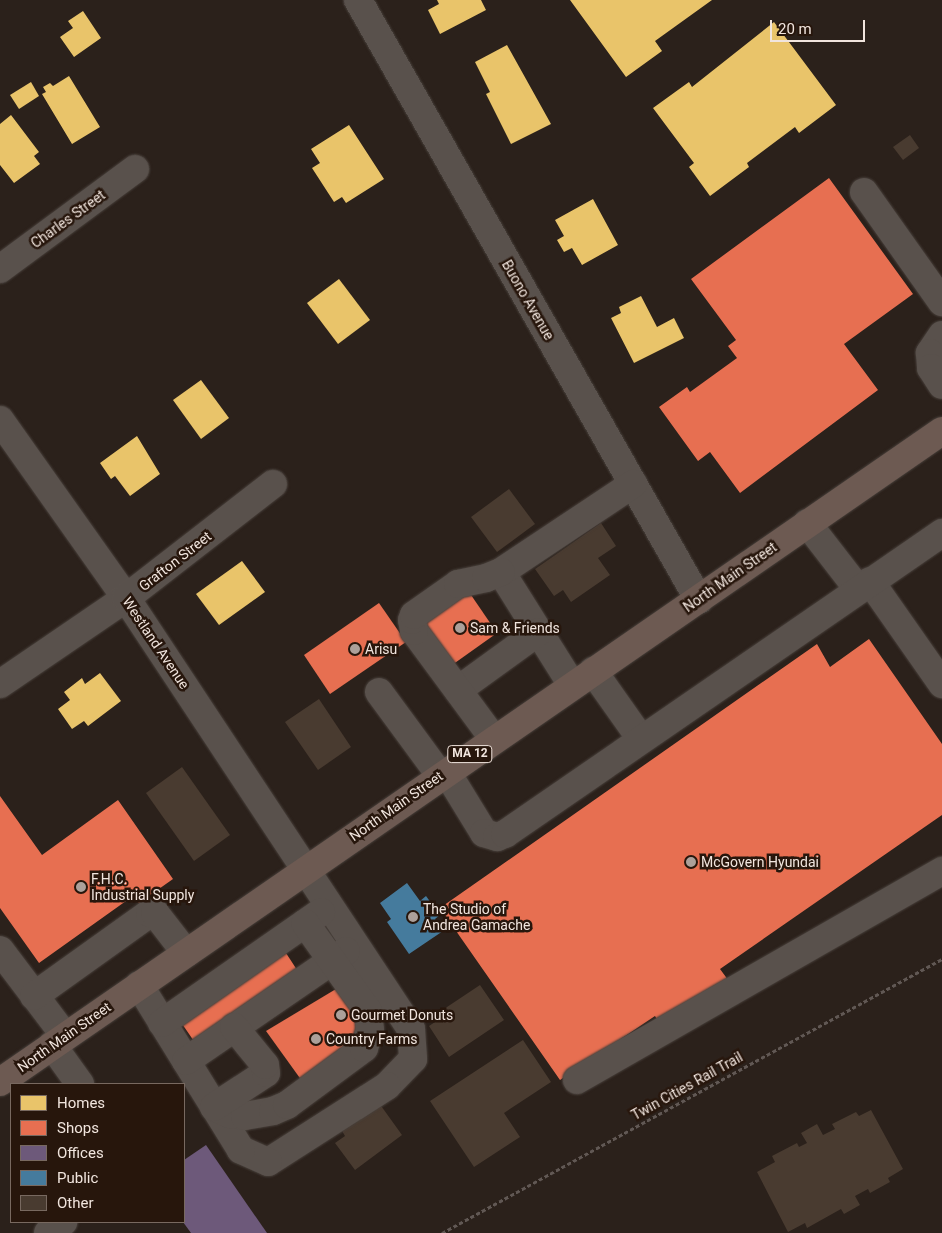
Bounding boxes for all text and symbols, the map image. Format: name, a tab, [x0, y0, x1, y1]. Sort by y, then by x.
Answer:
scale bar	[772, 10, 867, 42]
text: 20 m	[778, 20, 812, 38]
street label: Charles Street	[28, 186, 108, 252]
street label: Buono Avenue	[498, 257, 558, 343]
street label: Grafton Street	[136, 528, 214, 594]
street label: North Main Street	[680, 539, 780, 615]
street label: Westland Avenue	[119, 594, 193, 692]
place label: Sam & Friends	[470, 620, 560, 636]
marker: Sam & Friends	[454, 622, 466, 634]
place label: Arisu	[365, 641, 397, 657]
marker: Arisu	[349, 643, 361, 655]
road number: MA 12	[446, 744, 494, 764]
street label: North Main Street	[346, 768, 446, 844]
place label: McGovern Hyundai	[701, 854, 819, 870]
marker: McGovern Hyundai	[685, 856, 697, 868]
place label: F.H.C. Industrial Supply	[91, 871, 194, 904]
marker: F.H.C. Industrial Supply	[75, 881, 87, 893]
place label: The Studio of Andrea Gamache	[423, 901, 530, 934]
marker: The Studio of Andrea Gamache	[407, 911, 419, 923]
street label: North Main Street	[14, 999, 114, 1075]
place label: Gourmet Donuts	[351, 1007, 453, 1023]
marker: Gourmet Donuts	[335, 1009, 347, 1021]
place label: Country Farms	[326, 1031, 417, 1047]
marker: Country Farms	[310, 1033, 322, 1045]
street label: Twin Cities Rail Trail	[628, 1048, 746, 1124]
legend	[10, 1083, 185, 1223]
text: Homes	[57, 1094, 105, 1112]
text: Shops	[57, 1119, 99, 1137]
text: Offices	[57, 1144, 104, 1162]
text: Public	[57, 1169, 98, 1187]
text: Other	[57, 1194, 94, 1212]

